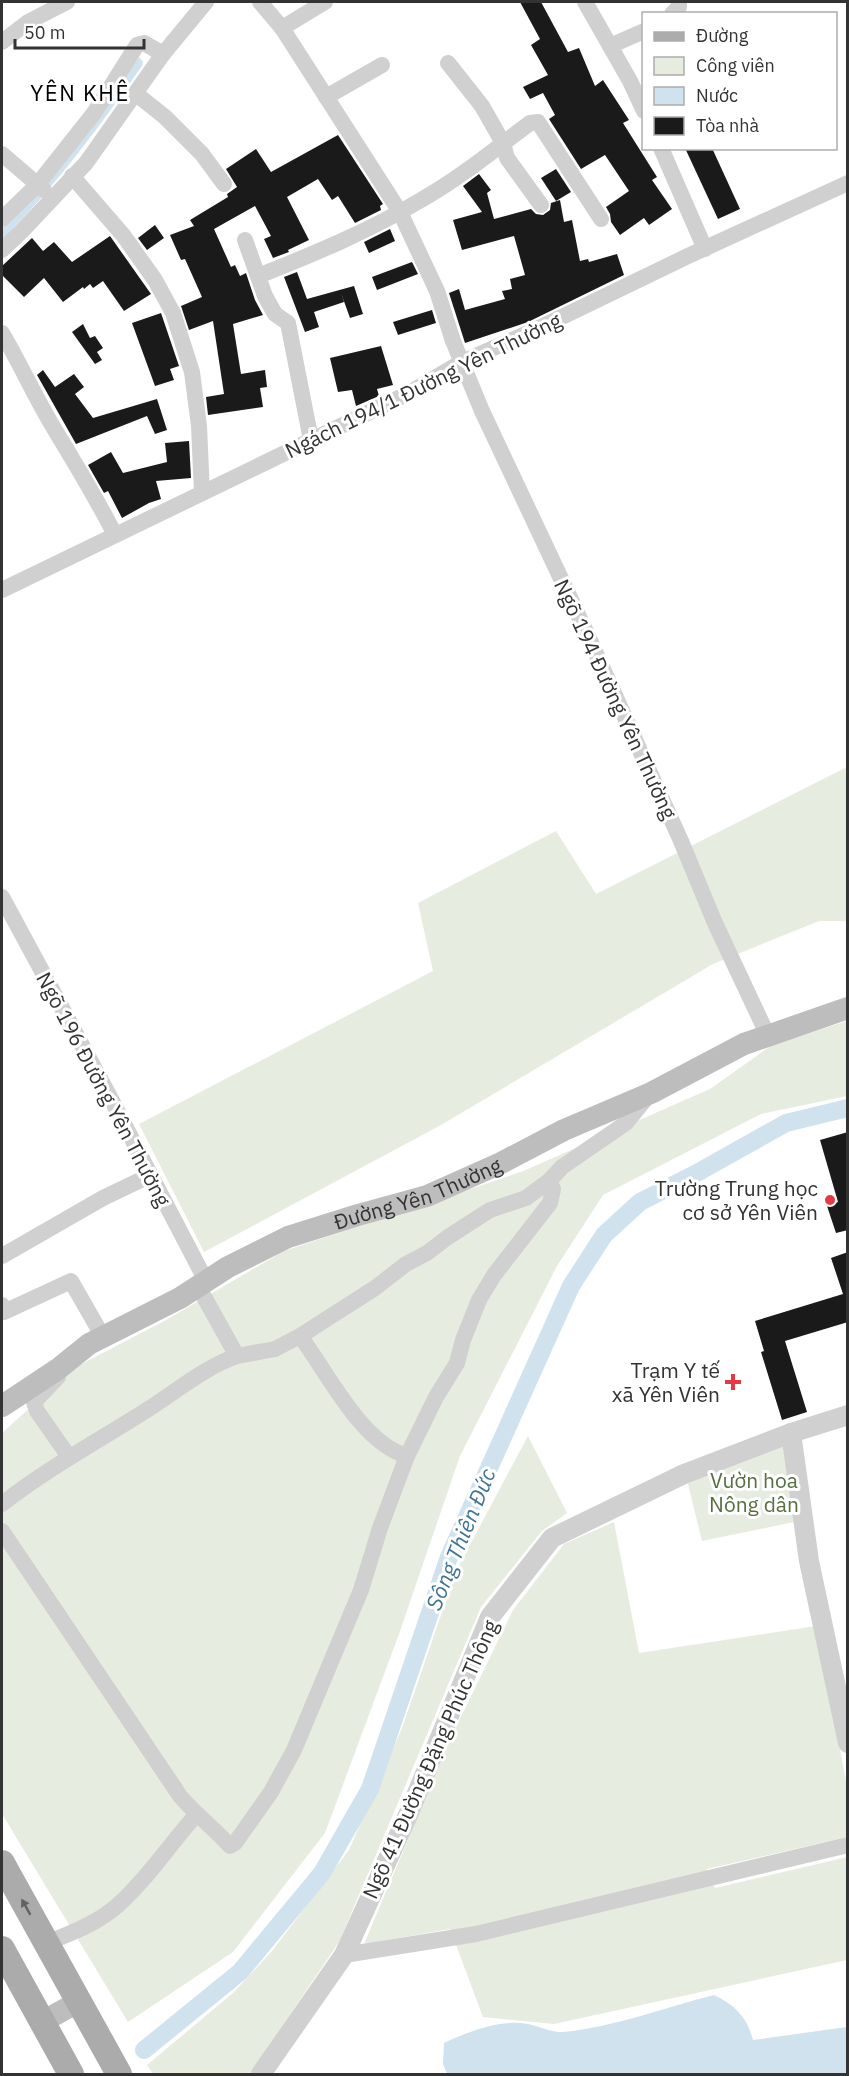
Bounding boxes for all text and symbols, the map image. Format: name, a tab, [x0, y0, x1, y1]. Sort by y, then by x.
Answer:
scale bar	[15, 12, 144, 50]
legend	[642, 12, 837, 150]
text: 50 m	[24, 21, 66, 44]
text: Đường	[696, 24, 749, 47]
text: Công viên	[696, 54, 775, 77]
district label: YÊN KHÊ	[30, 78, 130, 107]
text: Nước	[696, 84, 738, 107]
text: Tòa nhà	[696, 114, 760, 137]
street label: Ngách 194/1 Đường Yên Thường	[280, 306, 566, 464]
street label: Ngõ 194 Đường Yên Thường	[548, 575, 684, 823]
street label: Ngõ 196 Đường Yên Thường	[30, 967, 178, 1211]
street label: Đường Yên Thường	[330, 1151, 506, 1236]
place label: Trường Trung học cơ sở Yên Viên	[655, 1174, 818, 1226]
marker: Trường Trung học cơ sở Yên Viên	[823, 1193, 837, 1207]
place label: Trạm Y tế xã Yên Viên	[612, 1356, 720, 1408]
marker: Trạm Y tế xã Yên Viên	[724, 1373, 742, 1391]
water label: Sông Thiên Đức	[418, 1464, 502, 1614]
park label: Vườn hoa Nông dân	[709, 1466, 799, 1518]
street label: Ngõ 41 Đường Đặng Phúc Thông	[356, 1615, 504, 1903]
one-way arrow	[21, 1899, 31, 1916]

